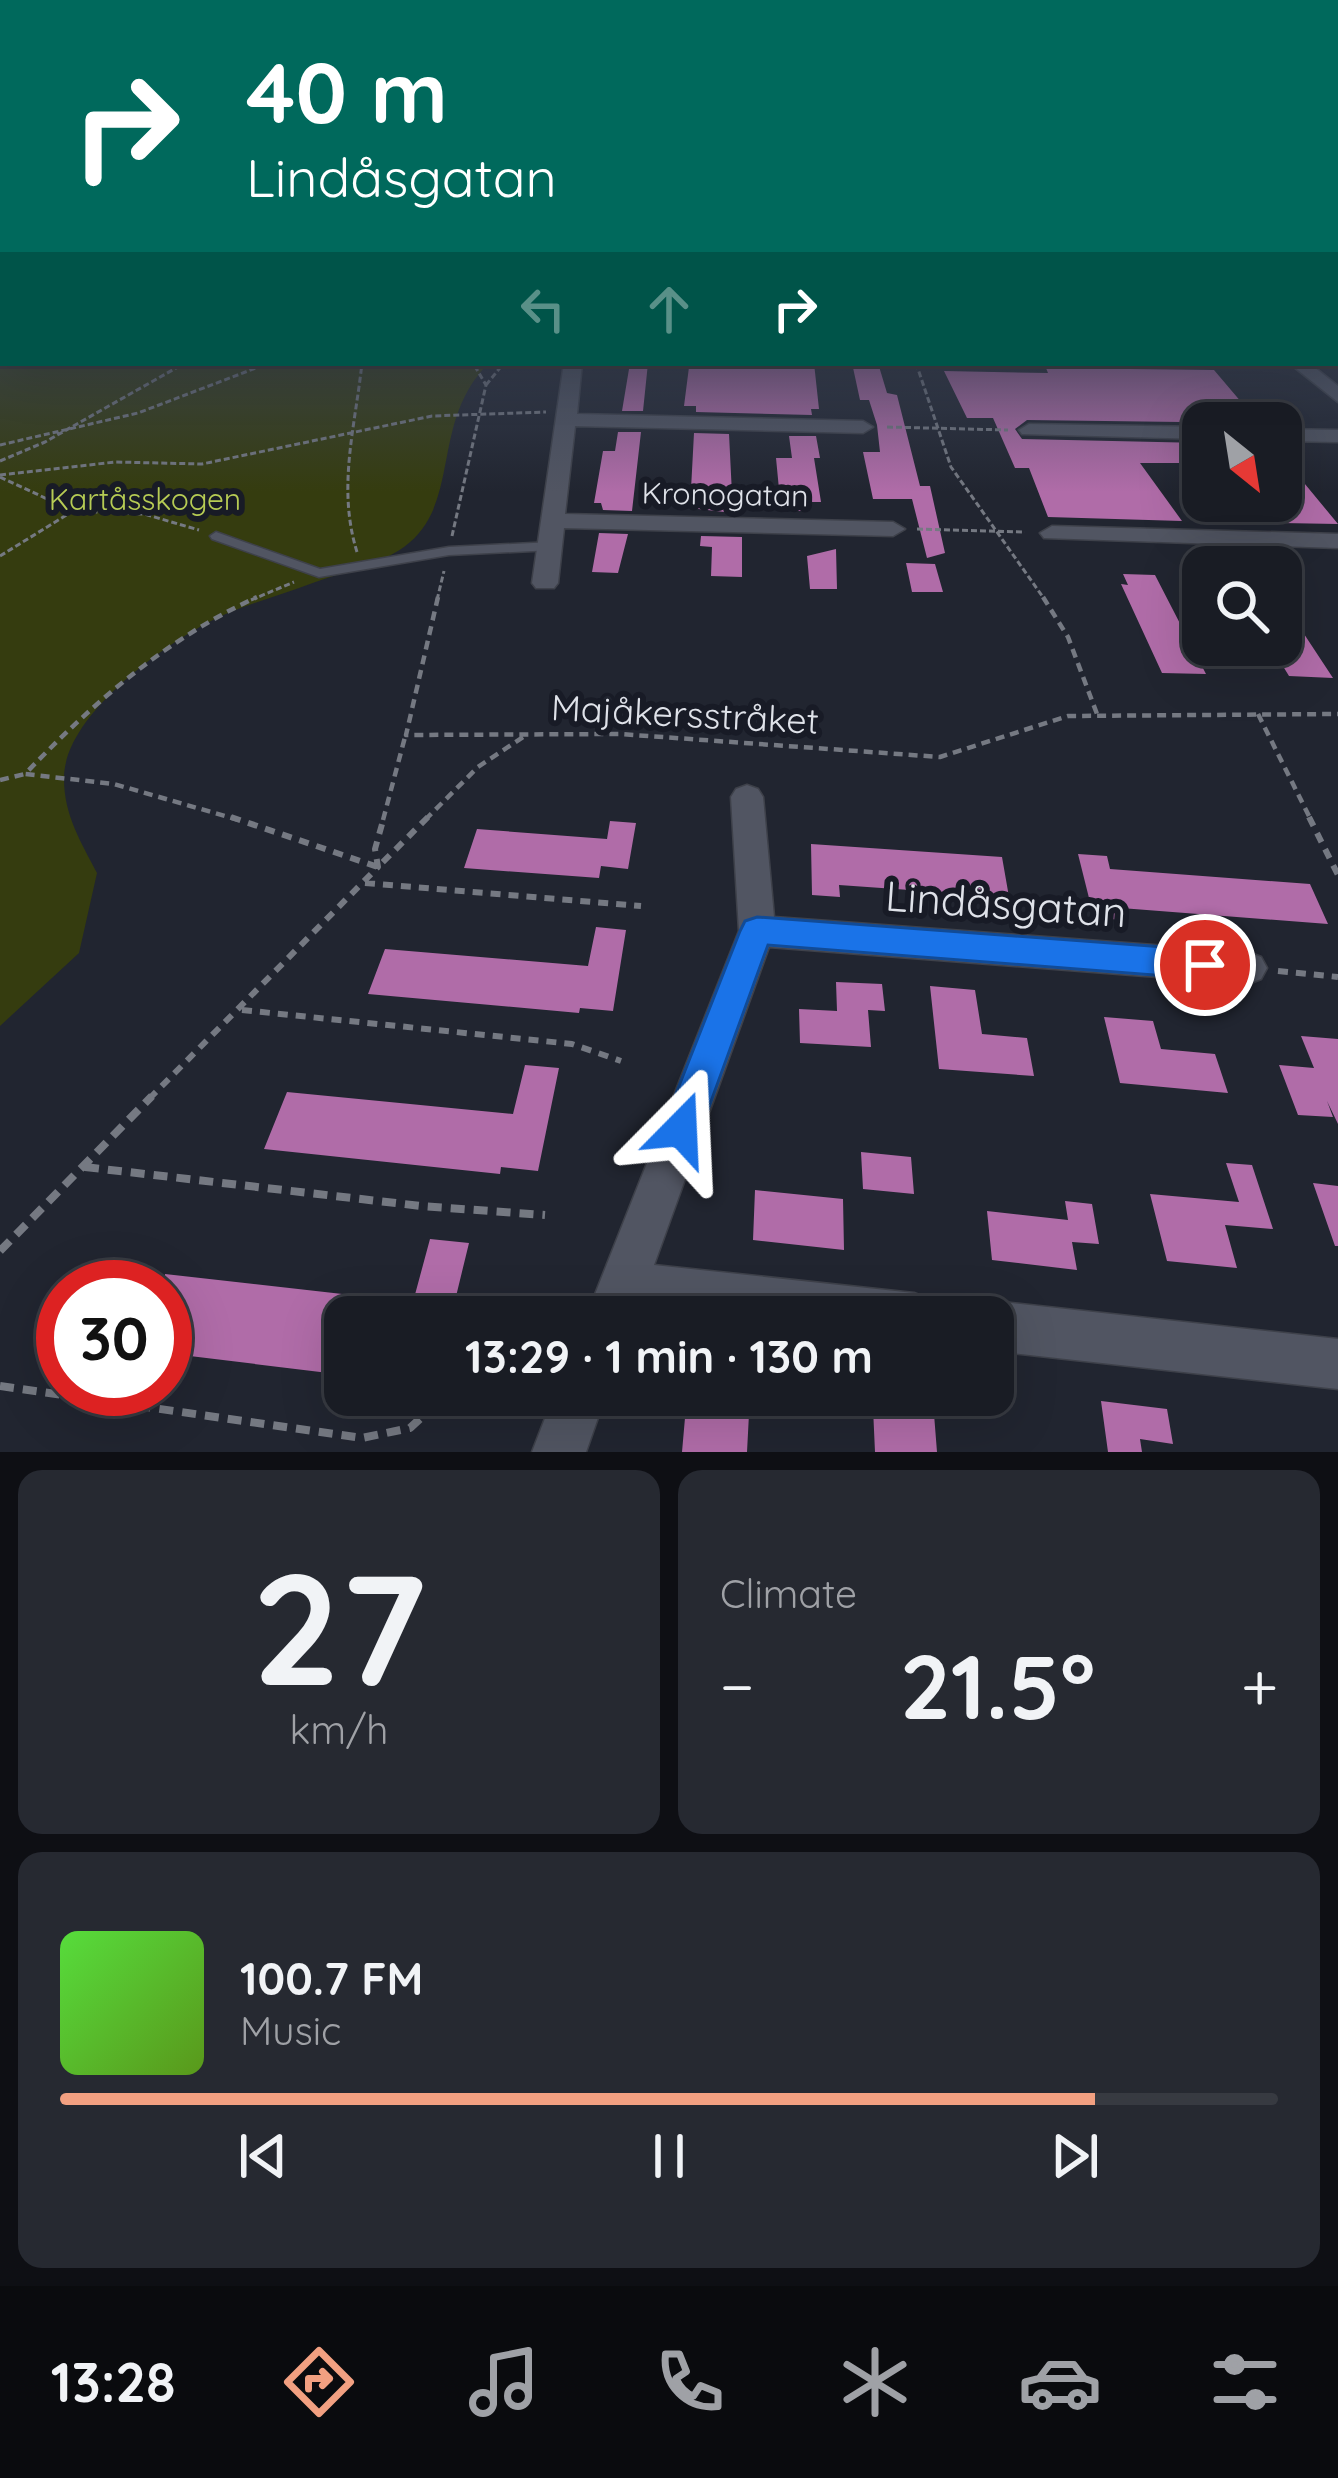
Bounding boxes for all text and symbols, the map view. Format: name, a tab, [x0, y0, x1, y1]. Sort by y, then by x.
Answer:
text: 40 m	[246, 39, 448, 144]
icon: right	[48, 48, 204, 204]
text: Lindåsgatan	[246, 143, 557, 211]
icon: left	[510, 276, 576, 342]
icon: ahead	[636, 276, 702, 342]
icon: right	[762, 276, 828, 342]
north arrow	[1182, 402, 1302, 522]
map controls	[1182, 402, 1302, 666]
street label: Kronogatan	[641, 474, 809, 514]
park label: Kartåsskogen	[49, 480, 241, 518]
button: search	[1182, 546, 1302, 666]
street label: Majåkersstråket	[550, 684, 820, 743]
street label: Lindåsgatan	[884, 869, 1128, 938]
pin	[1154, 914, 1256, 1016]
icon: arrive	[1172, 932, 1238, 998]
position arrow	[618, 1066, 744, 1192]
speed limit sign: 30	[36, 1260, 192, 1416]
text: 13:29 · 1 min · 130 m	[465, 1328, 873, 1384]
text: 27	[252, 1529, 426, 1724]
text: Climate	[720, 1569, 857, 1618]
text: 21.5°	[900, 1629, 1095, 1742]
text: −	[720, 1644, 754, 1727]
text: +	[1241, 1644, 1278, 1727]
text: km/h	[290, 1705, 388, 1754]
text: 100.7 FM	[240, 1950, 423, 2006]
text: Music	[240, 2006, 341, 2055]
icon: previous	[230, 2123, 296, 2189]
icon: pause	[636, 2123, 702, 2189]
icon: next	[1042, 2123, 1108, 2189]
icon: directions	[277, 2340, 361, 2424]
icon: music	[462, 2340, 546, 2424]
icon: phone	[648, 2340, 732, 2424]
icon: climate	[833, 2340, 917, 2424]
icon: car	[1018, 2340, 1102, 2424]
icon: filters	[1203, 2340, 1287, 2424]
text: 13:28	[51, 2348, 176, 2416]

